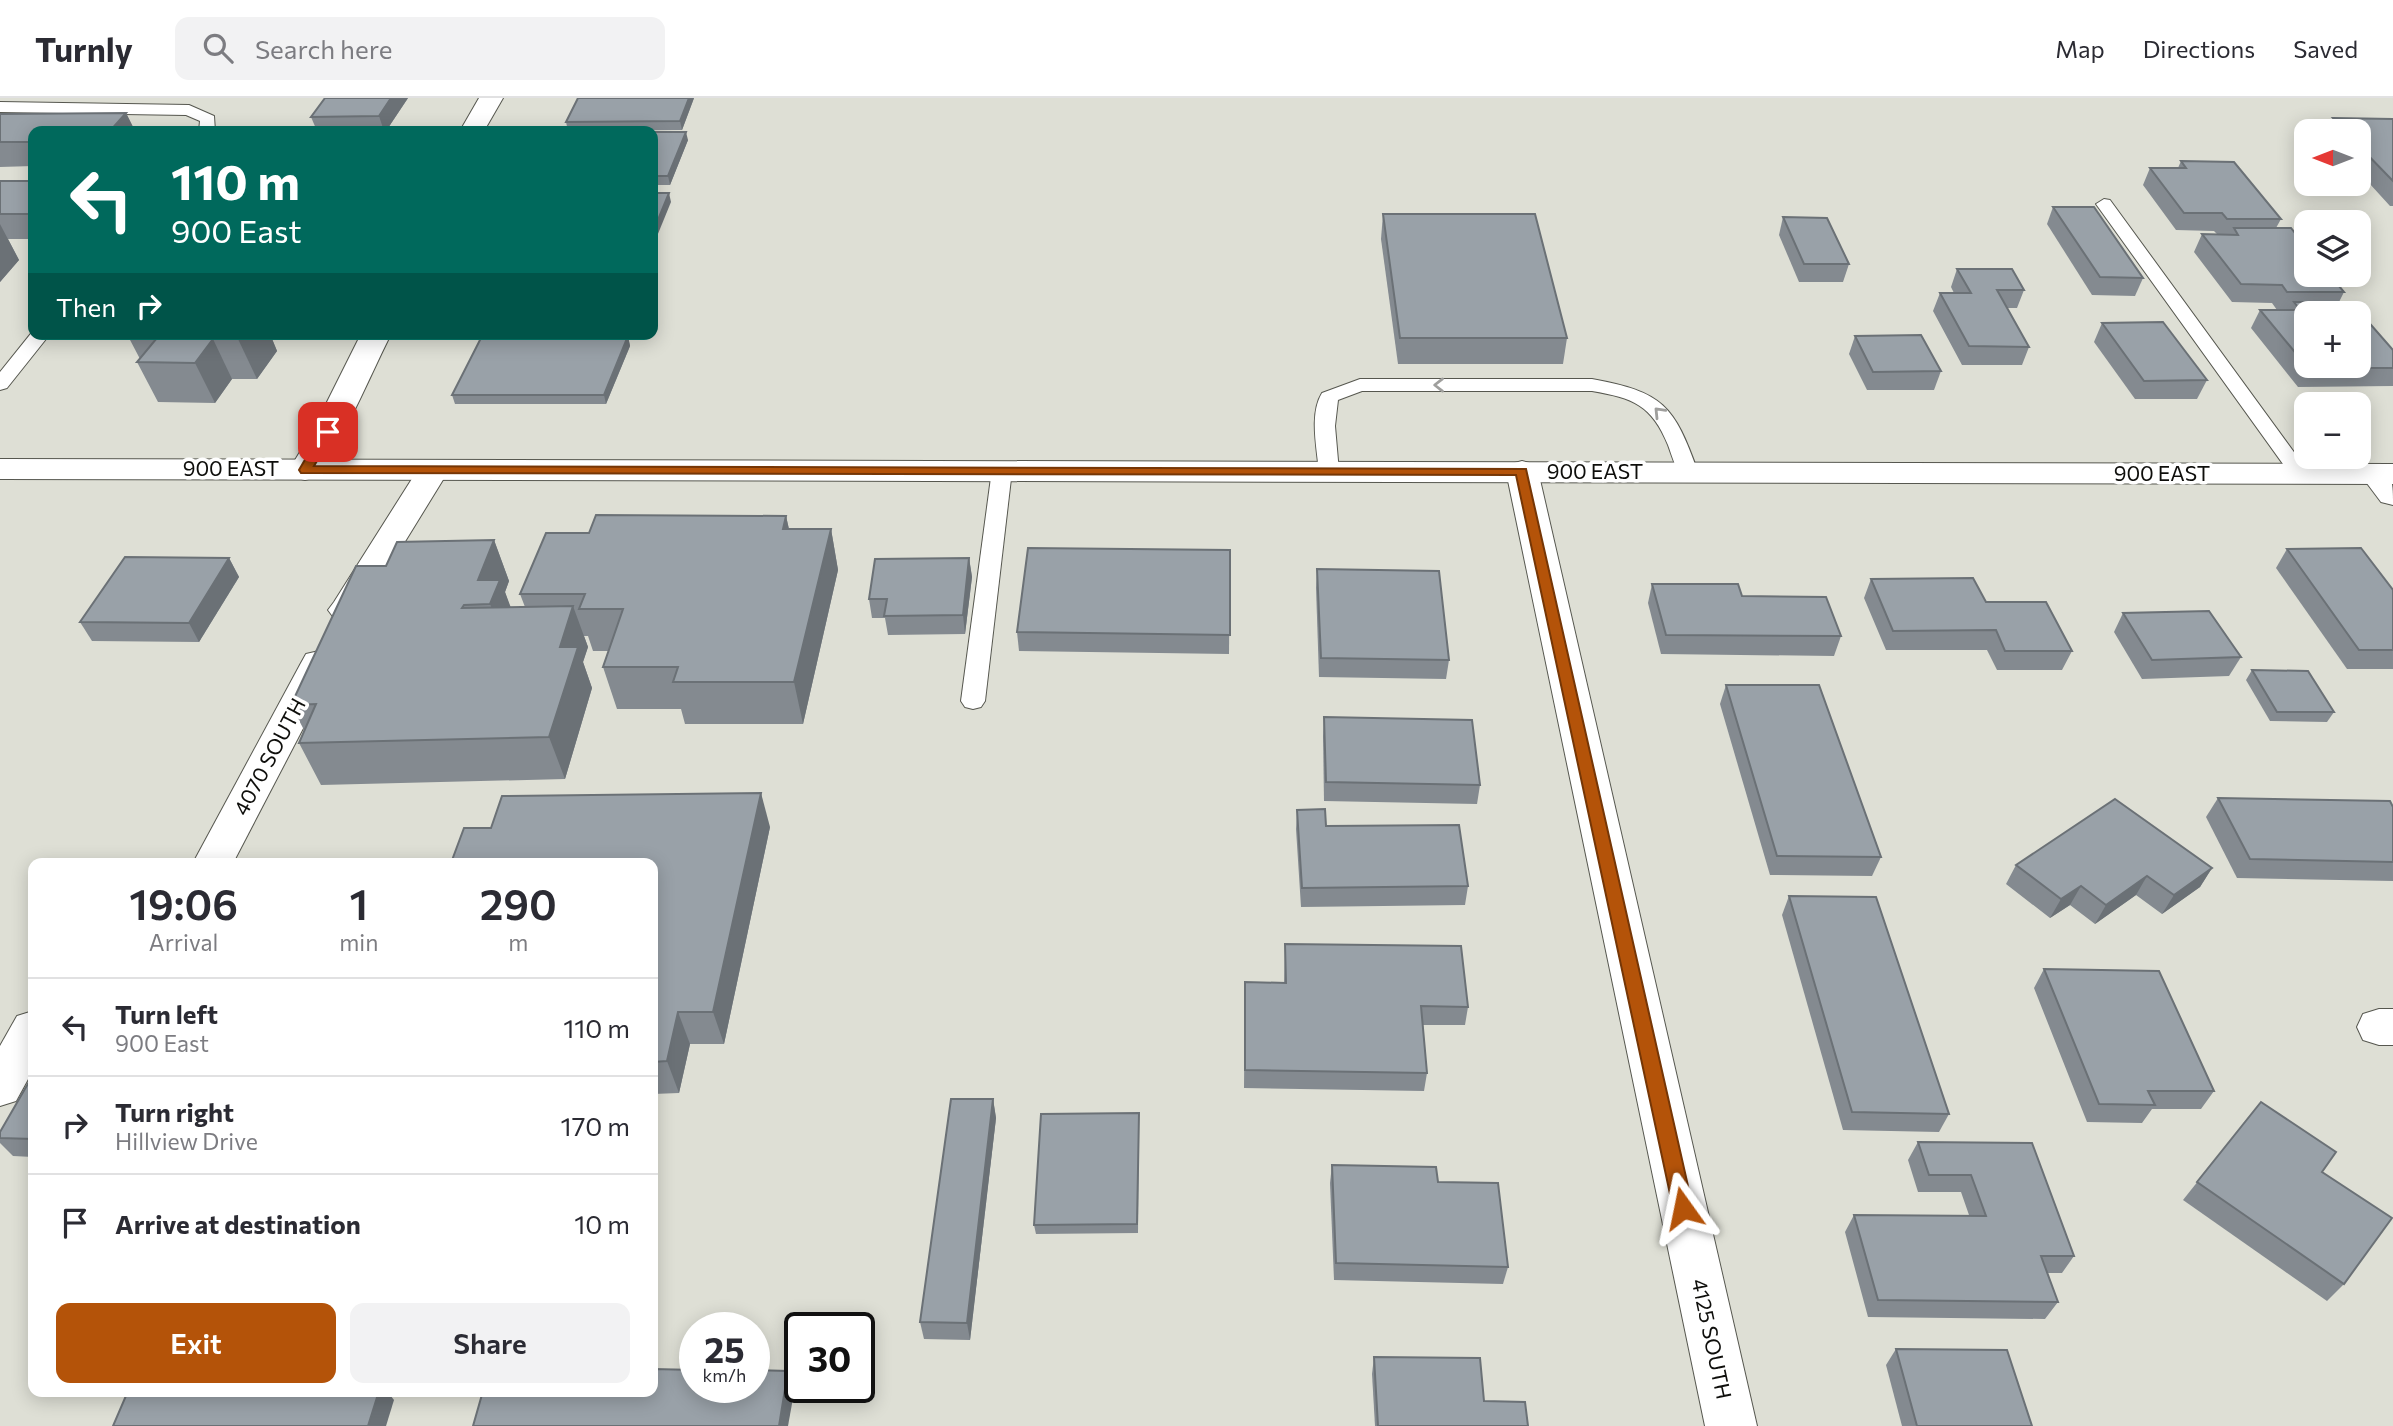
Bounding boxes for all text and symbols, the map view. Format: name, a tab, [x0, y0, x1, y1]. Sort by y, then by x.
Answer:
search box	[175, 17, 665, 80]
text: Turnly	[35, 28, 133, 69]
icon: search	[199, 29, 237, 67]
text: Search here	[255, 33, 392, 64]
text: Map	[2055, 34, 2105, 63]
text: Directions	[2143, 34, 2255, 63]
text: Saved	[2293, 34, 2358, 63]
north arrow	[2294, 119, 2371, 196]
map controls	[2294, 119, 2371, 469]
text: 110 m	[171, 150, 300, 210]
icon: left	[56, 154, 147, 245]
text: 900 East	[171, 210, 302, 250]
button: layers	[2294, 210, 2371, 287]
icon: right	[130, 287, 168, 325]
text: Then	[56, 291, 116, 322]
button: +	[2294, 301, 2371, 378]
one-way arrow	[1433, 377, 1444, 393]
button: −	[2294, 392, 2371, 469]
pin	[298, 402, 358, 462]
one-way arrow	[1654, 407, 1667, 420]
icon: arrive	[309, 413, 347, 451]
street label: 900 EAST	[183, 455, 279, 480]
street label: 900 EAST	[1547, 458, 1643, 483]
street label: 900 EAST	[2114, 460, 2210, 485]
street label: 4070 SOUTH	[227, 693, 310, 819]
text: 19:06	[129, 877, 238, 929]
text: 1	[350, 877, 368, 929]
text: 290	[480, 877, 557, 929]
text: Arrival	[149, 928, 218, 956]
text: min	[339, 928, 378, 956]
text: m	[508, 928, 528, 956]
text: Turn left	[115, 998, 218, 1029]
icon: left	[56, 1008, 94, 1046]
text: 110 m	[563, 1012, 630, 1043]
text: 900 East	[115, 1029, 209, 1057]
text: Turn right	[115, 1096, 234, 1127]
icon: right	[56, 1106, 94, 1144]
text: 170 m	[561, 1110, 630, 1141]
text: Hillview Drive	[115, 1127, 258, 1155]
position arrow	[1646, 1171, 1720, 1245]
icon: arrive	[56, 1204, 94, 1242]
text: Arrive at destination	[115, 1208, 361, 1239]
text: 10 m	[574, 1208, 630, 1239]
street label: 4125 SOUTH	[1687, 1276, 1737, 1401]
button: Exit	[56, 1303, 336, 1383]
button: Share	[350, 1303, 630, 1383]
speed limit sign: 30	[784, 1312, 875, 1403]
text: 25	[704, 1327, 745, 1370]
text: km/h	[703, 1364, 746, 1386]

